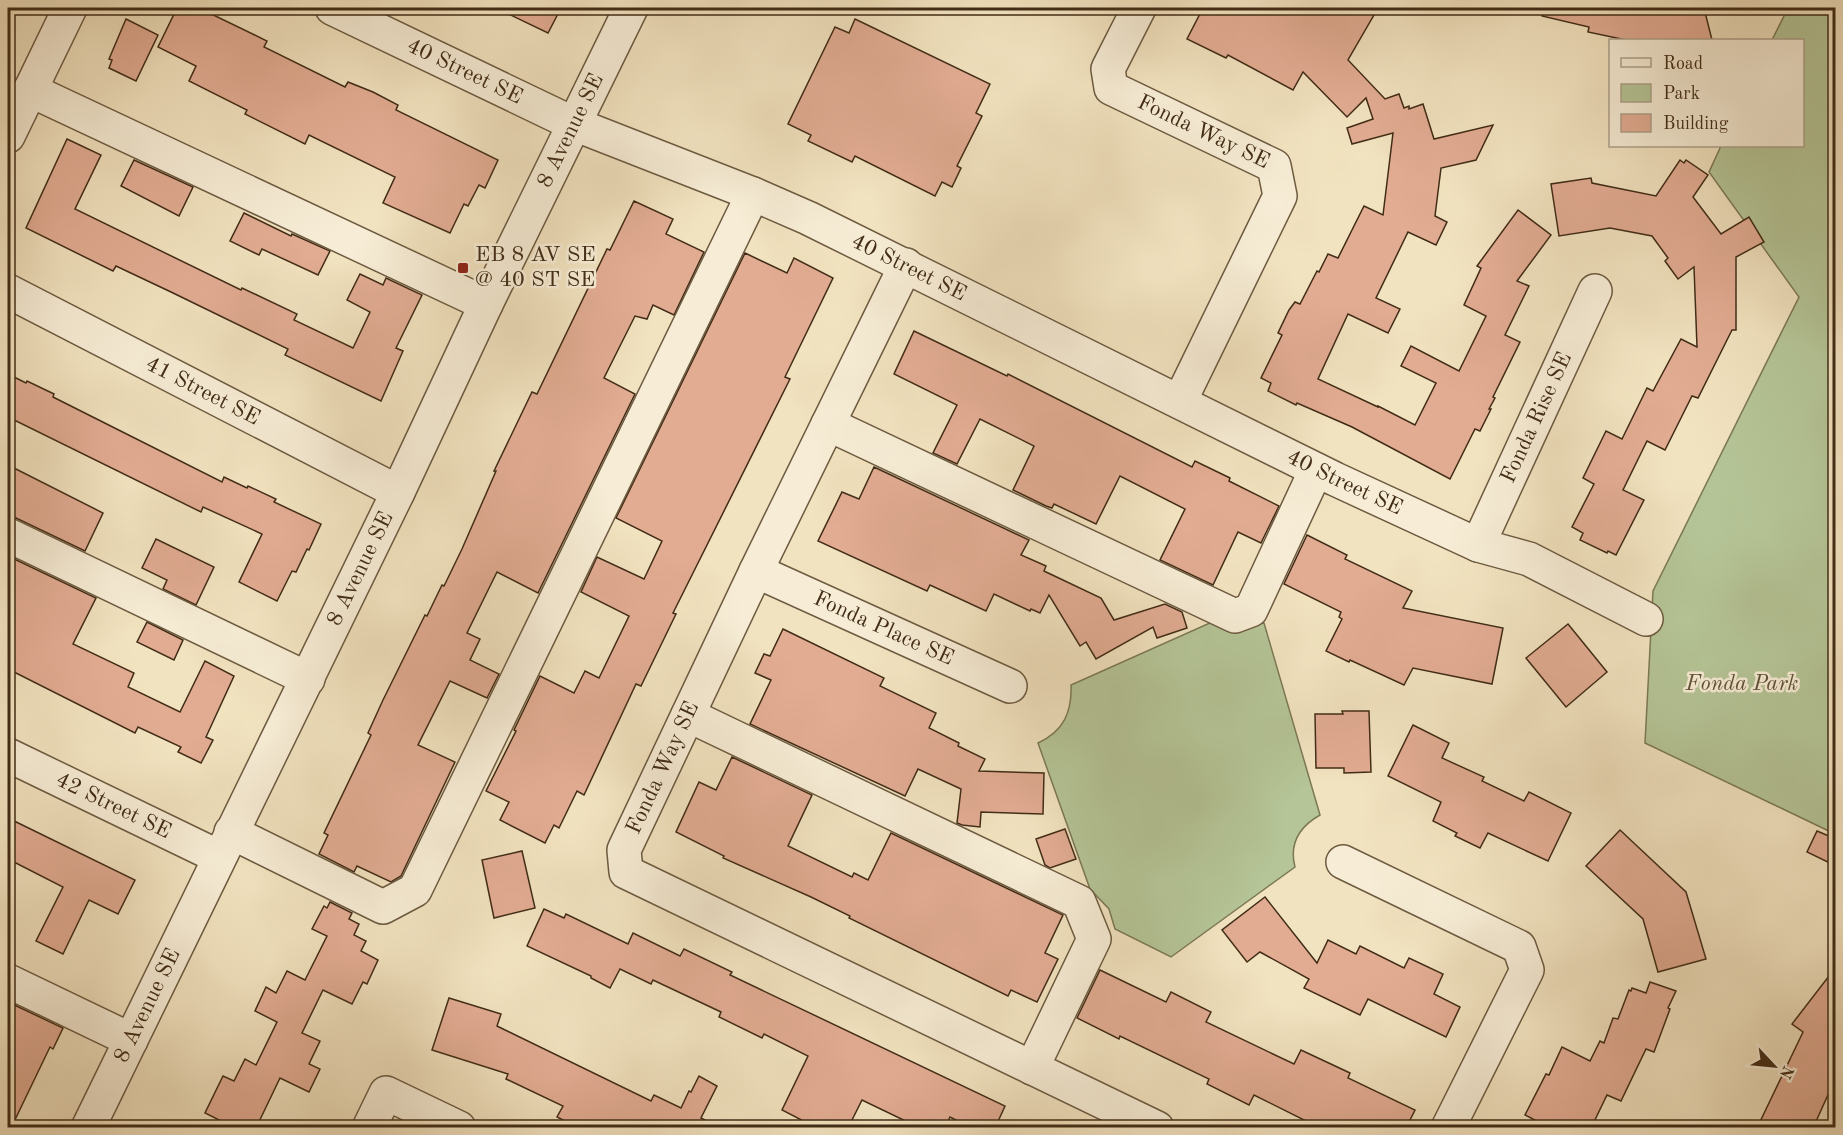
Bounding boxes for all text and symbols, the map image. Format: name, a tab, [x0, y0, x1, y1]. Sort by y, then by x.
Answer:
street label: 40 Street SE	[403, 35, 526, 108]
legend	[1609, 39, 1804, 147]
text: Road	[1663, 55, 1703, 73]
street label: 8 Avenue SE	[534, 70, 608, 191]
text: Park	[1663, 85, 1700, 103]
street label: Fonda Way SE	[1134, 91, 1273, 173]
text: Building	[1663, 115, 1729, 133]
street label: 40 Street SE	[848, 230, 970, 305]
place label: EB 8 AV SE @ 40 ST SE	[475, 244, 596, 291]
marker: EB 8 AV SE @ 40 ST SE	[456, 261, 470, 275]
street label: Fonda Rise SE	[1497, 349, 1576, 486]
street label: 41 Street SE	[142, 353, 263, 430]
street label: 40 Street SE	[1283, 446, 1406, 520]
street label: 8 Avenue SE	[324, 508, 398, 629]
street label: Fonda Place SE	[810, 588, 957, 670]
park label: Fonda Park	[1685, 673, 1799, 695]
street label: Fonda Way SE	[623, 698, 703, 838]
street label: 42 Street SE	[52, 769, 174, 843]
street label: 8 Avenue SE	[111, 945, 185, 1066]
north arrow	[1744, 1036, 1804, 1096]
text: N	[1775, 1063, 1796, 1081]

